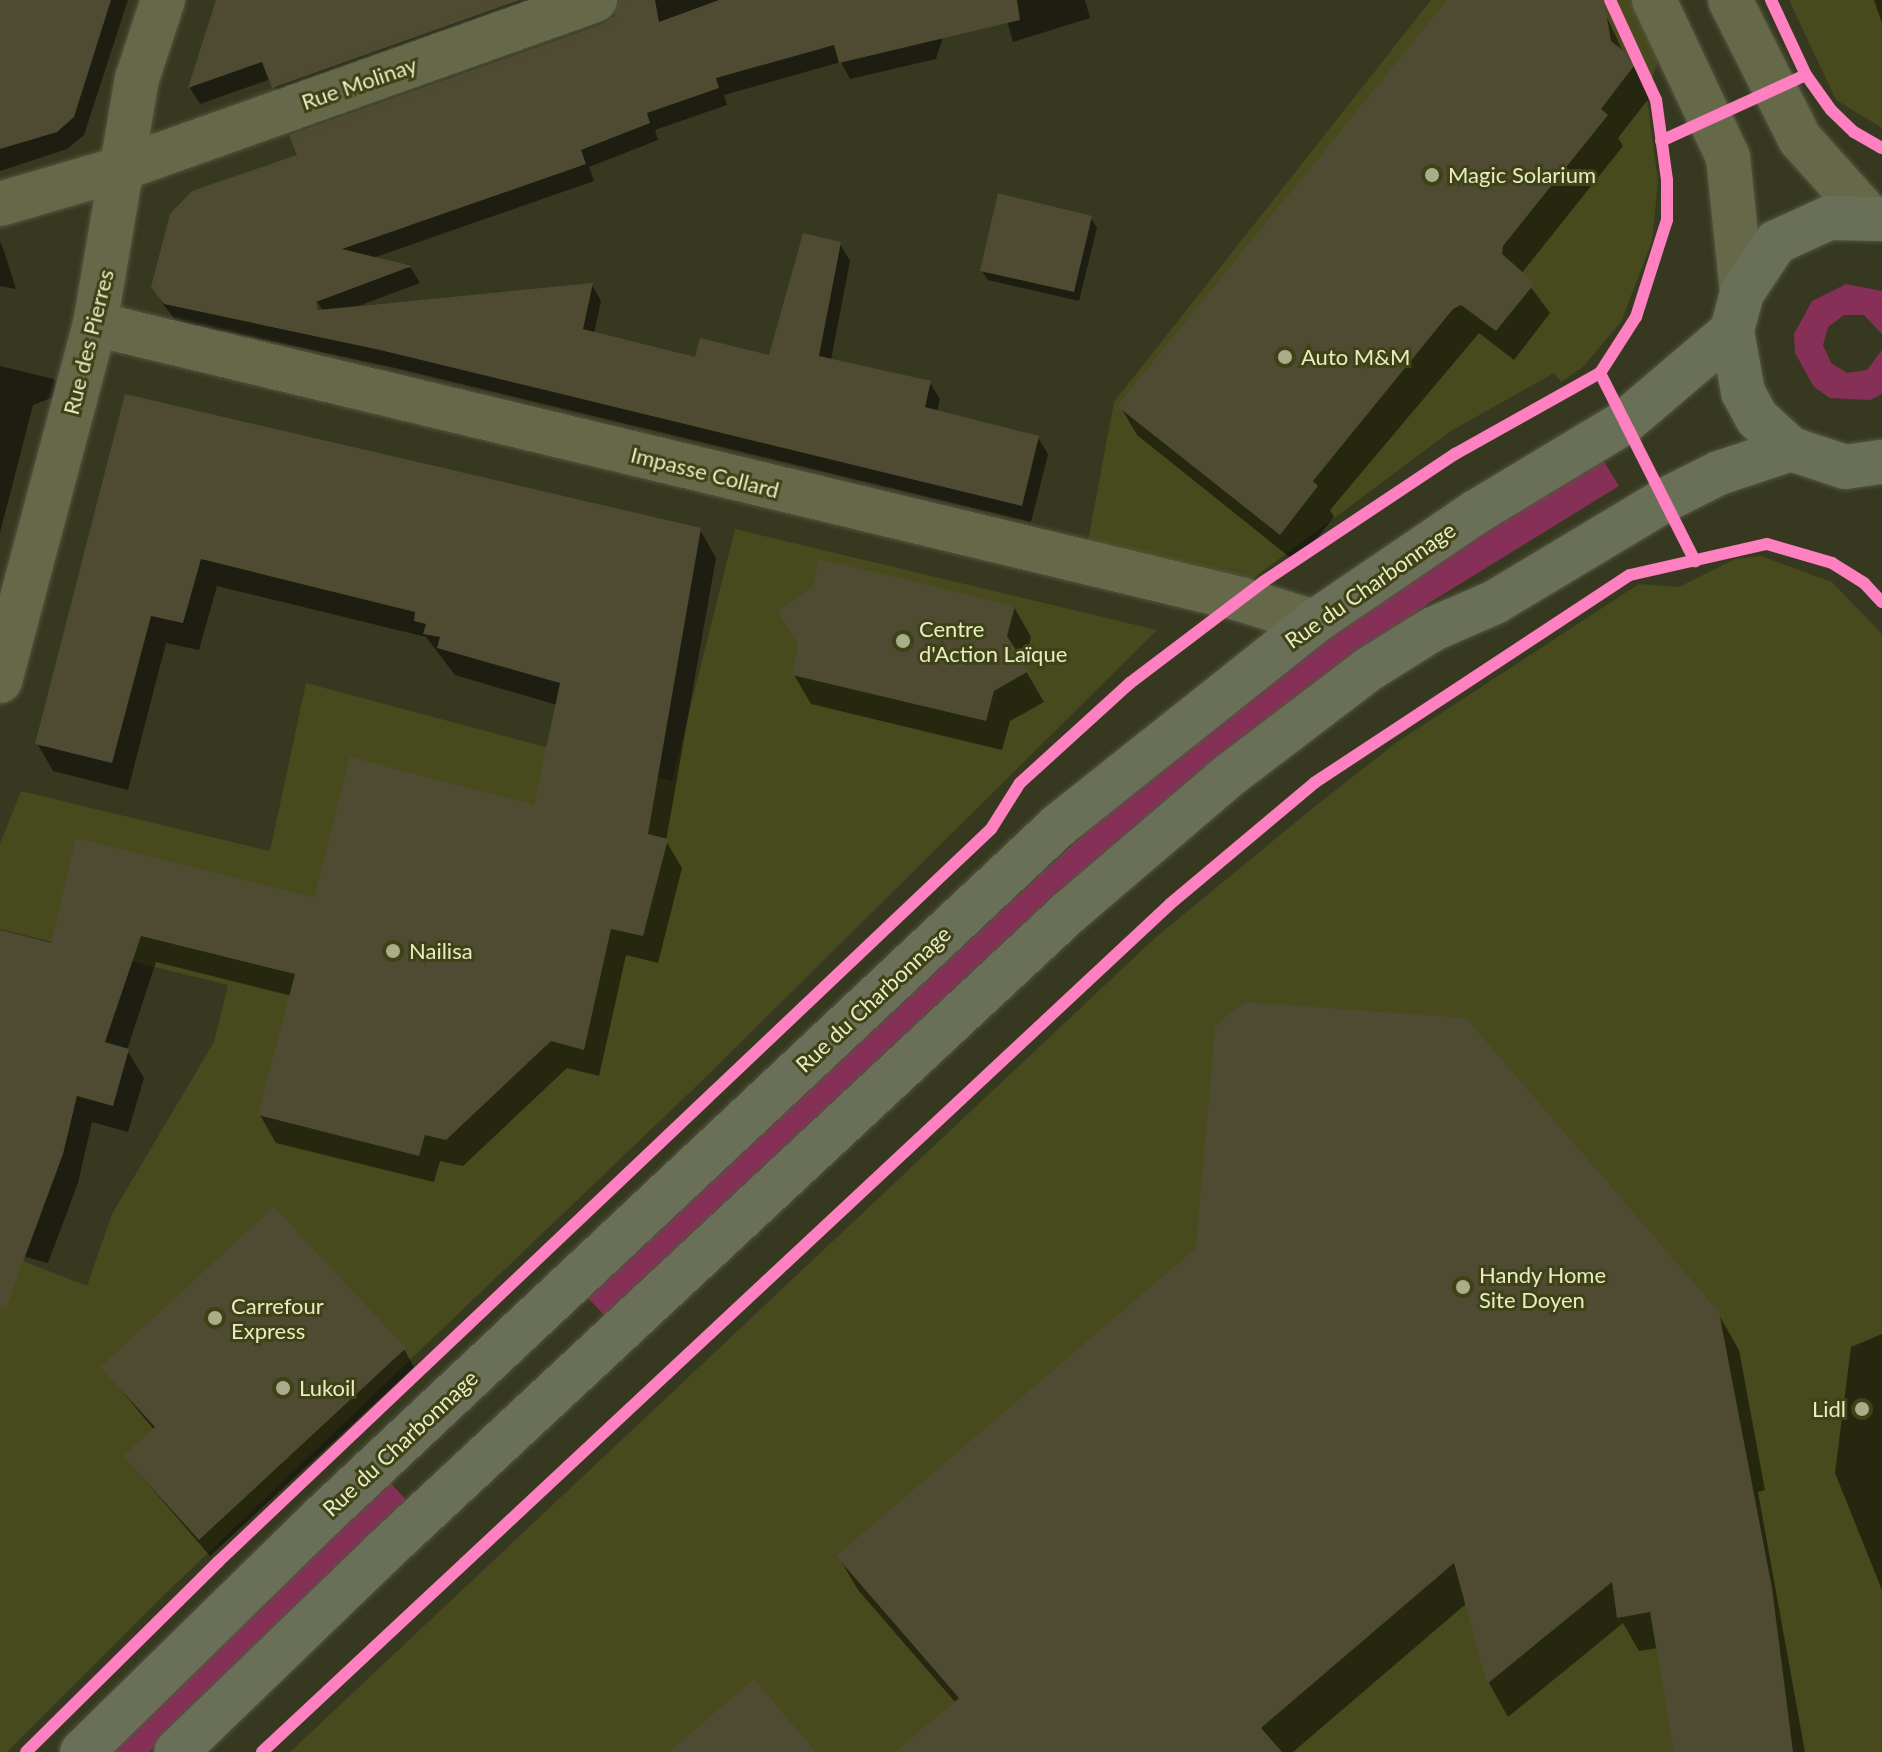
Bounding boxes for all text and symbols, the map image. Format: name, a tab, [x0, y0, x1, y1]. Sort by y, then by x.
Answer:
street label: Rue Molinay	[298, 51, 420, 115]
place label: Magic Solarium	[1448, 162, 1596, 188]
marker: Magic Solarium	[1423, 166, 1441, 184]
street label: Rue des Pierres	[57, 267, 119, 417]
place label: Auto M&M	[1301, 344, 1410, 370]
marker: Auto M&M	[1276, 348, 1294, 366]
street label: Impasse Collard	[628, 441, 782, 503]
street label: Rue du Charbonnage	[1280, 516, 1460, 654]
place label: Centre d'Action Laïque	[919, 615, 1067, 666]
marker: Centre d'Action Laïque	[894, 632, 912, 650]
street label: Rue du Charbonnage	[790, 920, 956, 1078]
place label: Nailisa	[409, 938, 473, 964]
marker: Nailisa	[384, 942, 402, 960]
place label: Handy Home Site Doyen	[1479, 1261, 1607, 1312]
marker: Handy Home Site Doyen	[1454, 1278, 1472, 1296]
place label: Carrefour Express	[231, 1292, 324, 1344]
marker: Carrefour Express	[206, 1309, 224, 1327]
street label: Rue du Charbonnage	[317, 1364, 483, 1522]
place label: Lukoil	[299, 1375, 355, 1401]
marker: Lukoil	[274, 1379, 292, 1397]
place label: Lidl	[1812, 1396, 1846, 1422]
marker: Lidl	[1853, 1400, 1871, 1418]

